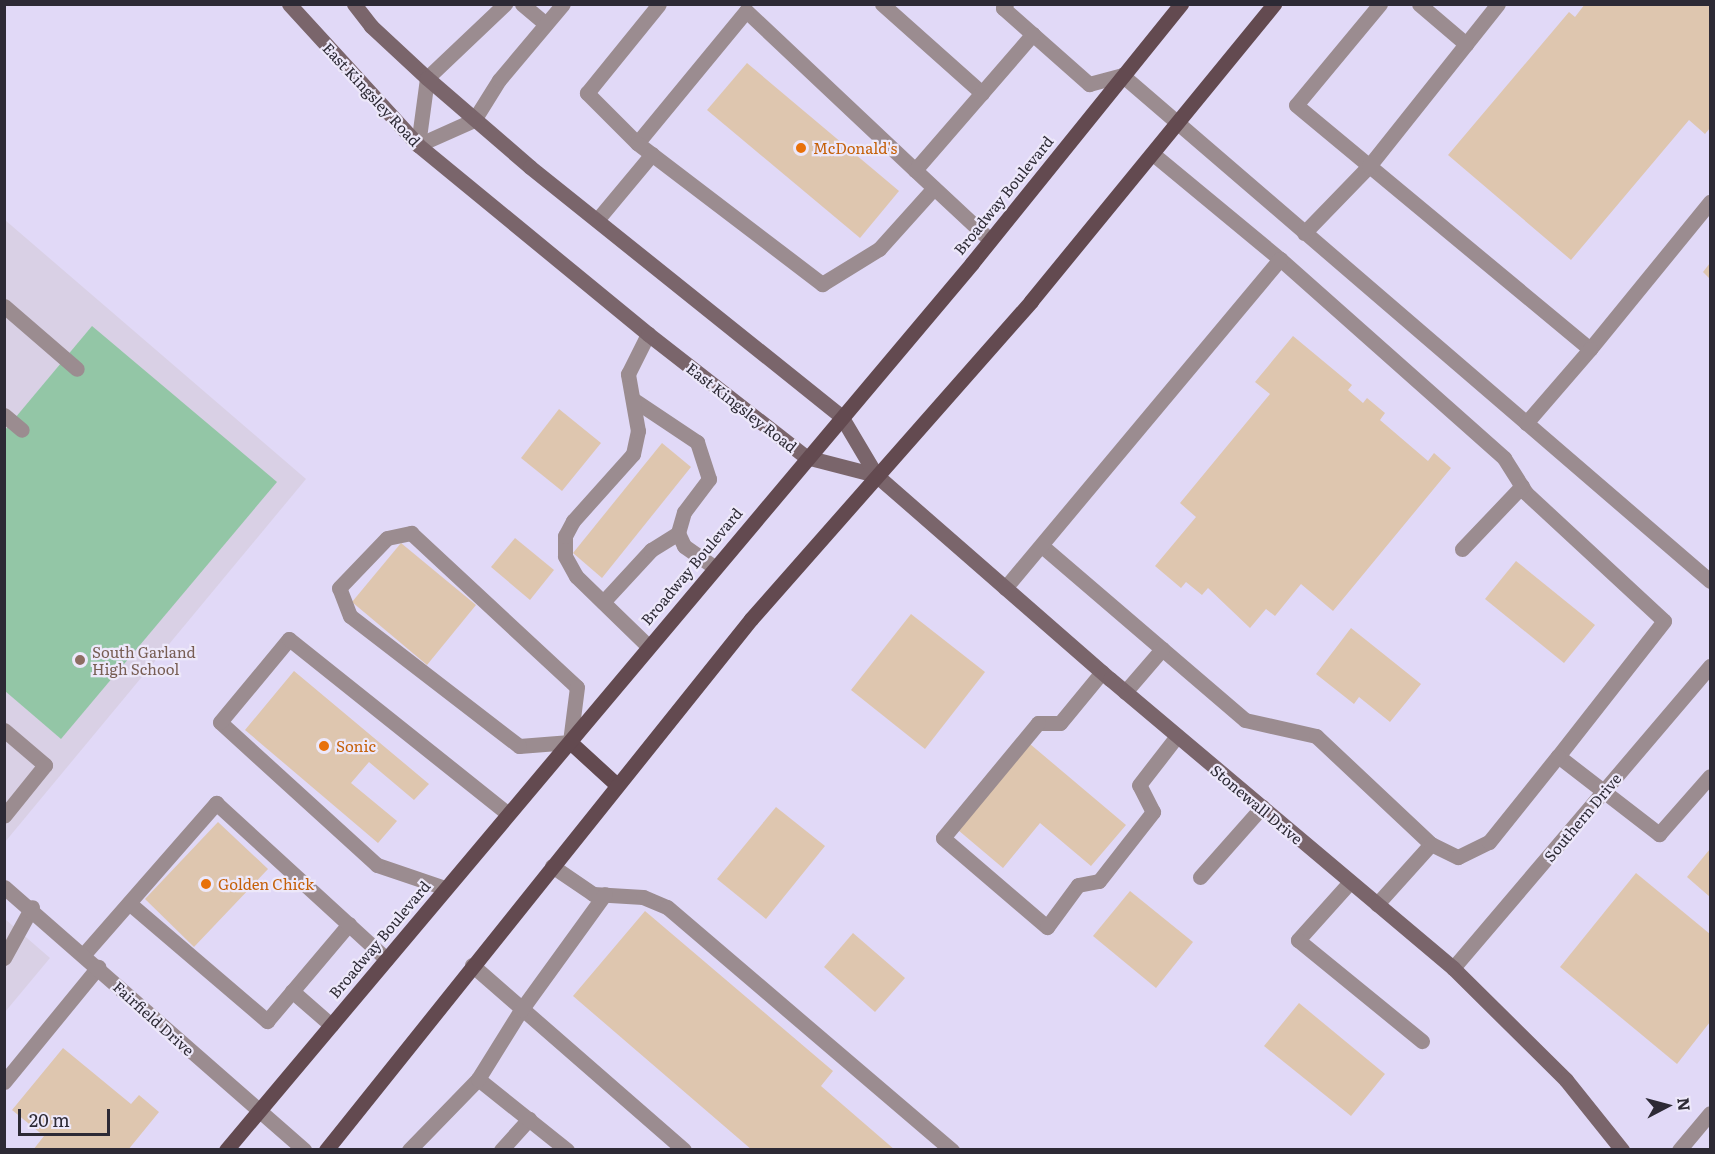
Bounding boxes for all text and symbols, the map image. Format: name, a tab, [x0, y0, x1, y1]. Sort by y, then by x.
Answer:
street label: East Kingsley Road	[319, 39, 425, 149]
street label: Broadway Boulevard	[950, 132, 1056, 258]
place label: McDonald's	[813, 139, 897, 157]
marker: McDonald's	[794, 141, 808, 155]
street label: East Kingsley Road	[683, 358, 801, 456]
street label: Broadway Boulevard	[637, 504, 745, 628]
place label: South Garland High School	[92, 642, 196, 677]
marker: South Garland High School	[73, 653, 87, 667]
place label: Sonic	[336, 737, 376, 755]
marker: Sonic	[317, 739, 331, 753]
street label: Stonewall Drive	[1207, 760, 1307, 848]
street label: Southern Drive	[1540, 769, 1624, 865]
place label: Golden Chick	[218, 875, 314, 893]
marker: Golden Chick	[199, 877, 213, 891]
street label: Broadway Boulevard	[325, 877, 433, 1001]
street label: Fairfield Drive	[110, 977, 198, 1059]
north arrow	[1637, 1076, 1697, 1136]
text: N	[1672, 1096, 1698, 1112]
scale bar	[21, 1097, 112, 1135]
text: 20 m	[29, 1106, 70, 1133]

